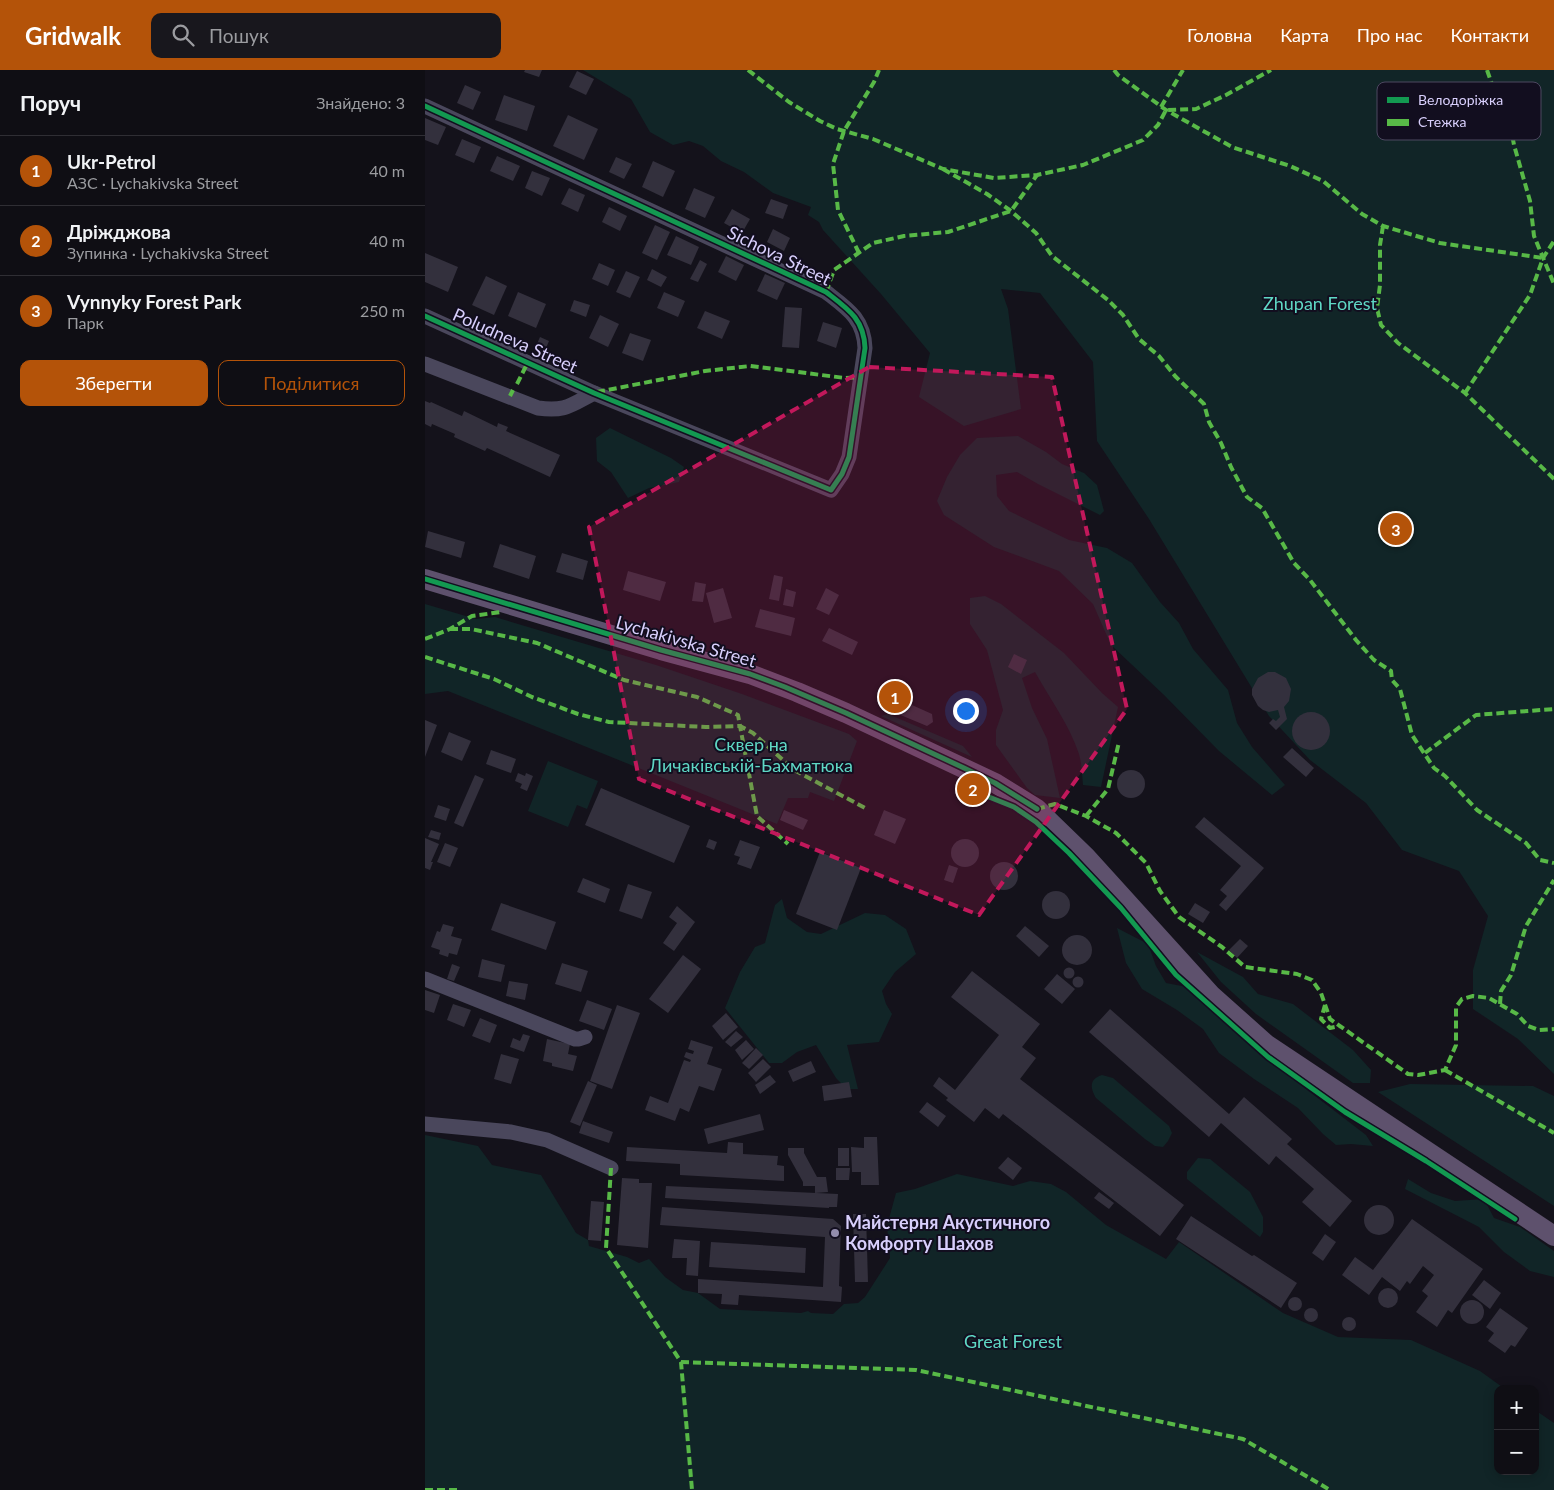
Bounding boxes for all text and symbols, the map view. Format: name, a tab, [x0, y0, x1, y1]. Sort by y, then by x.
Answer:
search box	[151, 13, 501, 58]
text: Gridwalk	[25, 21, 121, 50]
icon: search	[169, 21, 197, 49]
text: Пошук	[209, 24, 269, 47]
text: Головна	[1187, 24, 1252, 46]
text: Карта	[1280, 24, 1329, 46]
text: Про нас	[1357, 24, 1423, 46]
text: Контакти	[1451, 24, 1529, 46]
legend	[1377, 82, 1541, 140]
text: Поруч	[20, 90, 81, 115]
text: Велодоріжка	[1418, 91, 1503, 108]
text: Знайдено: 3	[316, 93, 405, 112]
text: Стежка	[1418, 113, 1466, 130]
text: Ukr-Petrol	[67, 150, 156, 173]
text: 1	[31, 161, 41, 180]
text: 40 m	[369, 161, 405, 180]
text: АЗС · Lychakivska Street	[67, 173, 239, 192]
text: Дріжджова	[67, 220, 171, 243]
street label: Sichova Street	[724, 221, 835, 290]
text: 2	[31, 231, 41, 250]
text: 40 m	[369, 231, 405, 250]
text: Зупинка · Lychakivska Street	[67, 243, 269, 262]
text: Vynnyky Forest Park	[67, 290, 241, 313]
park label: Zhupan Forest	[1263, 292, 1378, 314]
text: 3	[31, 301, 41, 320]
text: 250 m	[360, 301, 405, 320]
street label: Poludneva Street	[450, 303, 582, 378]
text: Парк	[67, 313, 104, 332]
button: Зберегти	[20, 360, 208, 406]
button: Поділитися	[218, 360, 405, 406]
pin: 3	[1380, 510, 1412, 548]
street label: Lychakivska Street	[614, 611, 759, 672]
pin: 1	[879, 678, 911, 716]
your location	[953, 698, 979, 724]
park label: Сквер на Личаківській-Бахматюка	[648, 733, 853, 776]
pin: 2	[957, 770, 989, 808]
place label: Майстерня Акустичного Комфорту Шахов	[845, 1211, 1050, 1254]
marker: Майстерня Акустичного Комфорту Шахов	[829, 1227, 841, 1239]
park label: Great Forest	[964, 1330, 1063, 1352]
map controls	[1494, 1385, 1539, 1475]
button: +	[1494, 1385, 1539, 1430]
button: −	[1494, 1430, 1539, 1475]

